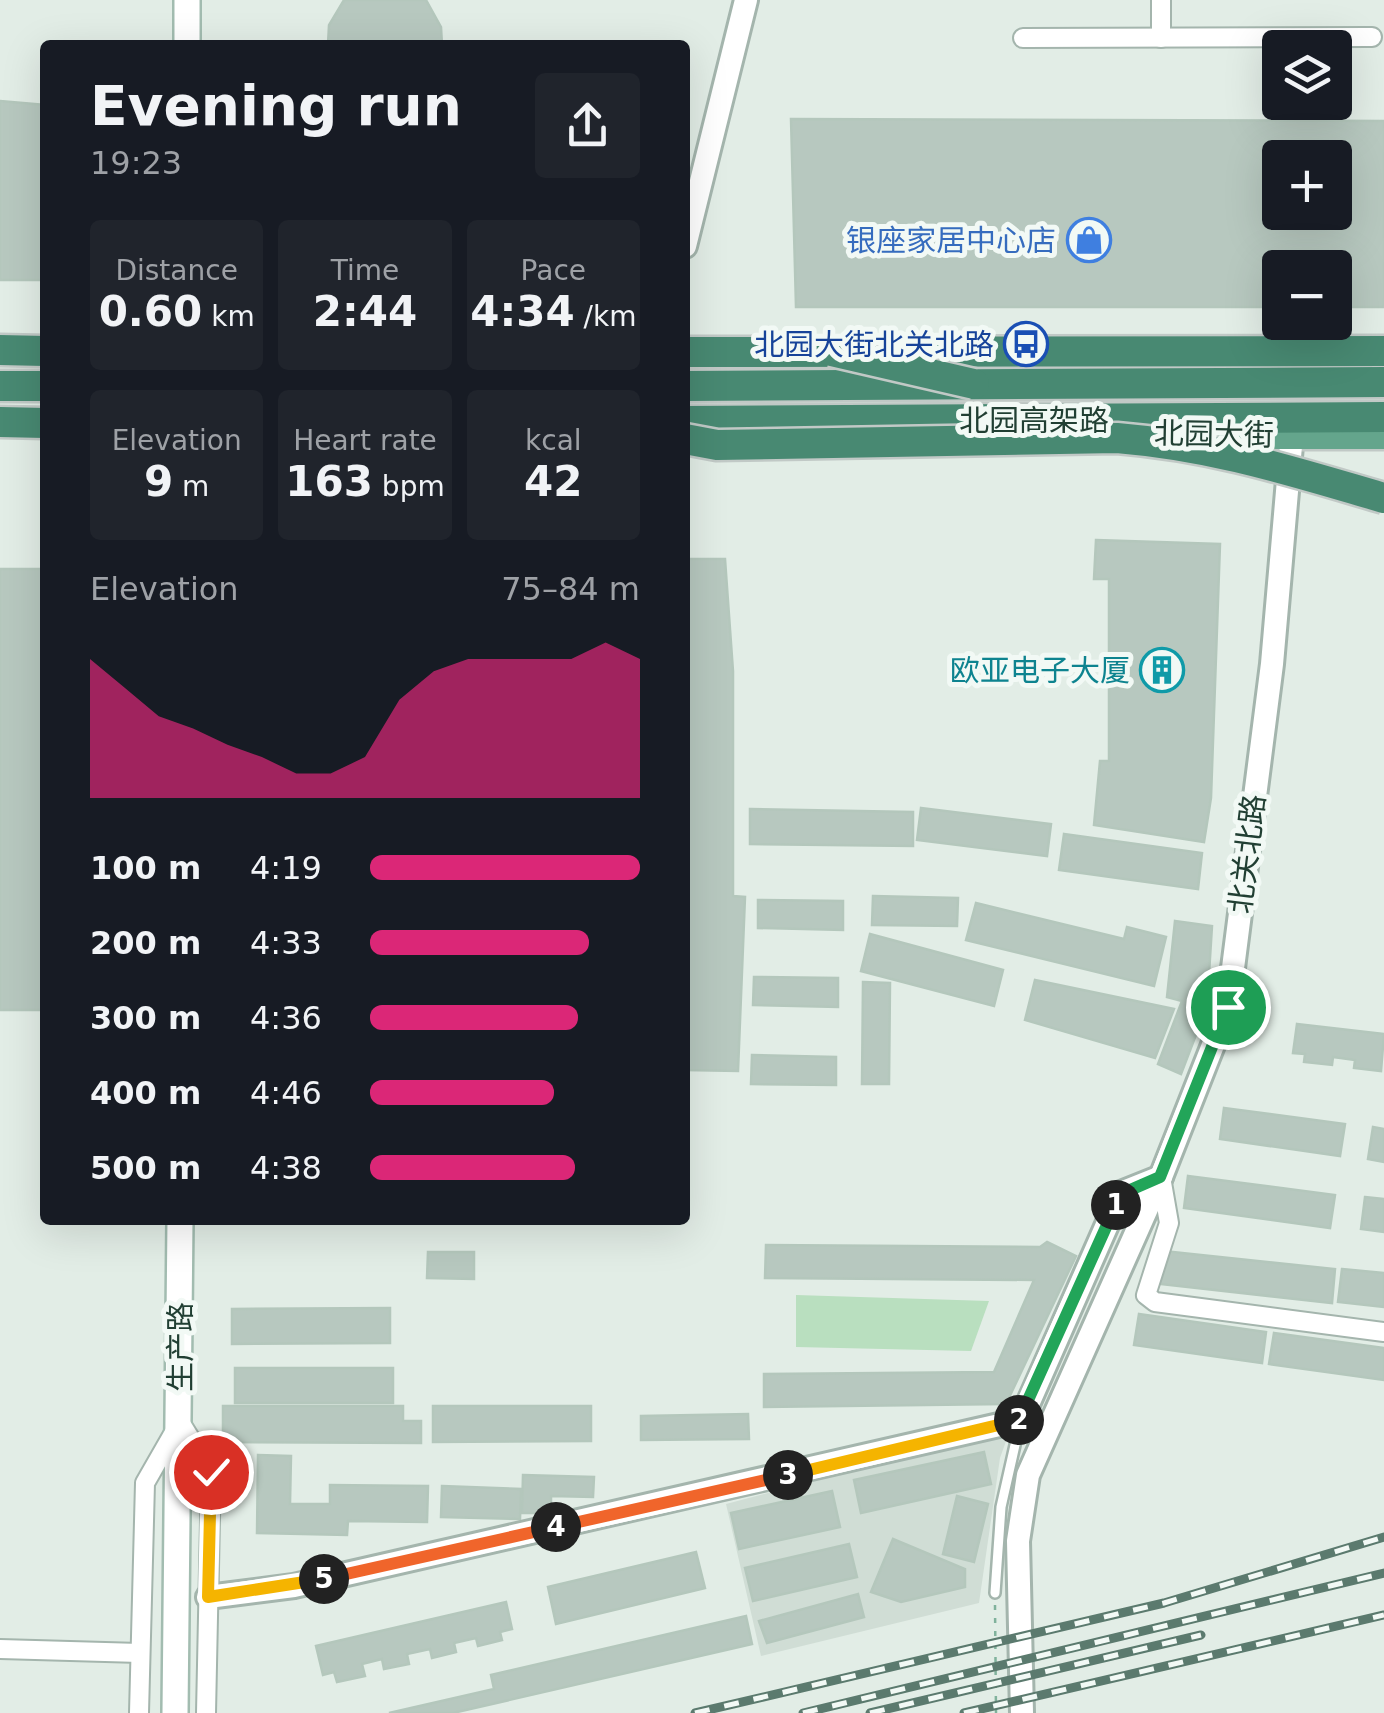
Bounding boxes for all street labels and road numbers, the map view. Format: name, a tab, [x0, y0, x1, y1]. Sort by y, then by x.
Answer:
street label: 北园高架路	[959, 403, 1109, 438]
street label: 北园大街	[1154, 415, 1274, 453]
street label: 北关北路	[1222, 792, 1272, 916]
street label: 生产路	[163, 1302, 198, 1392]

